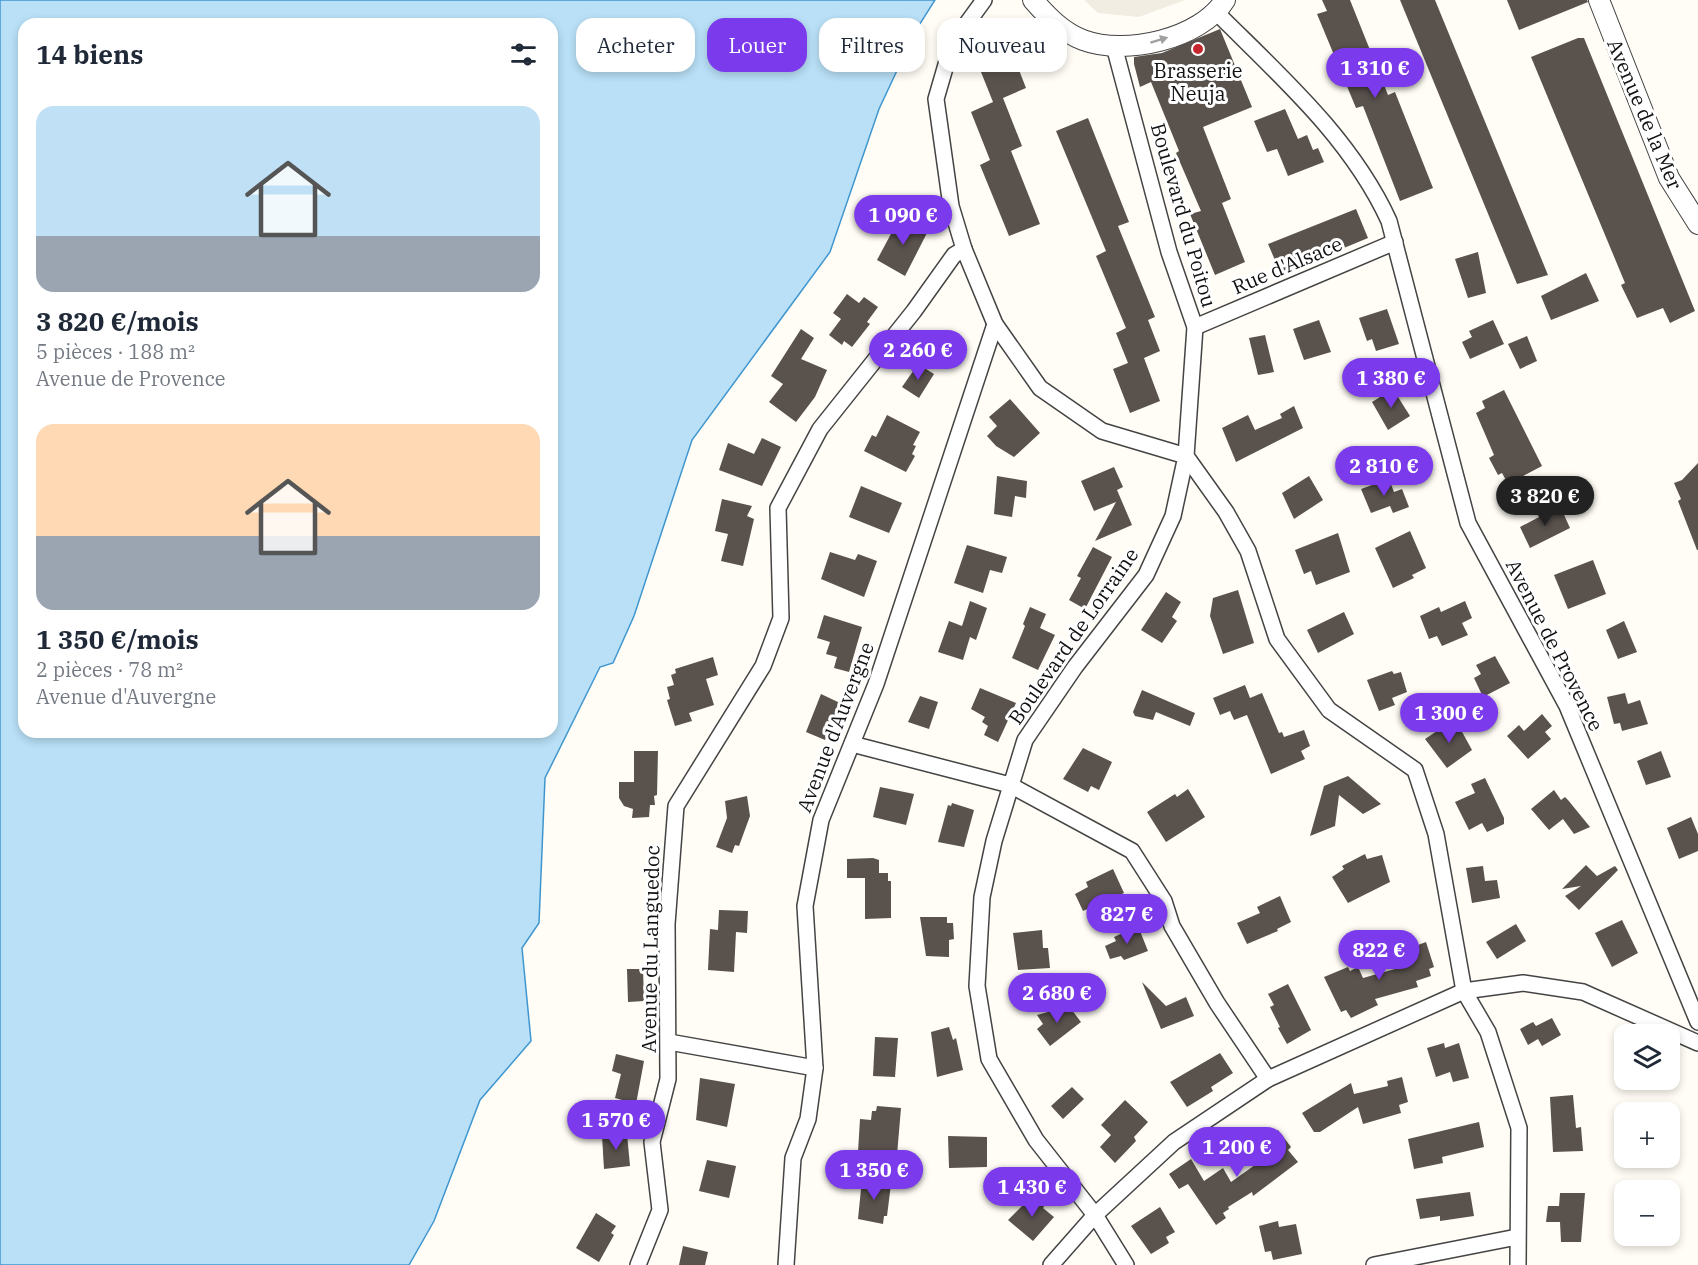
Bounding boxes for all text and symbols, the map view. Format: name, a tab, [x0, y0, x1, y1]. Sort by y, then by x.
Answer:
chip: Acheter	[576, 18, 695, 72]
chip: Louer	[707, 18, 807, 72]
chip: Filtres	[819, 18, 925, 72]
chip: Nouveau	[937, 18, 1067, 72]
one-way arrow	[1150, 35, 1168, 44]
street label: Avenue de la Mer	[1601, 35, 1689, 194]
text: 14 biens	[36, 37, 143, 71]
icon: filters	[507, 38, 540, 71]
marker: Brasserie Neuja	[1191, 42, 1205, 56]
pin: 1 310 €	[1320, 48, 1430, 99]
text: 1 310 €	[1340, 54, 1410, 81]
place label: Brasserie Neuja	[1153, 57, 1243, 107]
street label: Boulevard du Poitou	[1145, 120, 1223, 310]
icon: home	[234, 145, 342, 253]
pin: 1 090 €	[848, 195, 958, 246]
text: 1 090 €	[868, 201, 938, 228]
street label: Rue d'Alsace	[1228, 230, 1346, 300]
text: 3 820 €/mois	[36, 304, 199, 338]
pin: 2 260 €	[863, 330, 973, 381]
text: 2 260 €	[883, 336, 953, 363]
text: 5 pièces · 188 m²	[36, 338, 195, 365]
pin: 1 380 €	[1336, 358, 1446, 409]
text: 1 380 €	[1356, 364, 1426, 391]
text: Avenue de Provence	[36, 365, 226, 392]
pin: 2 810 €	[1329, 446, 1439, 497]
text: 2 810 €	[1349, 452, 1419, 479]
icon: home	[234, 463, 342, 571]
pin: 3 820 €	[1490, 476, 1600, 527]
text: 3 820 €	[1510, 482, 1580, 509]
street label: Boulevard de Lorraine	[1002, 542, 1144, 730]
street label: Avenue de Provence	[1500, 554, 1610, 736]
text: 1 350 €/mois	[36, 622, 199, 656]
street label: Avenue d'Auvergne	[790, 638, 880, 816]
text: 2 pièces · 78 m²	[36, 656, 183, 683]
text: Avenue d'Auvergne	[36, 683, 216, 710]
pin: 1 300 €	[1394, 693, 1504, 744]
text: 1 300 €	[1414, 699, 1484, 726]
street label: Avenue du Languedoc	[635, 845, 665, 1053]
pin: 827 €	[1085, 894, 1169, 945]
text: 827 €	[1100, 900, 1154, 927]
pin: 822 €	[1337, 930, 1421, 981]
text: 822 €	[1352, 936, 1406, 963]
pin: 2 680 €	[1002, 973, 1112, 1024]
text: 2 680 €	[1022, 979, 1092, 1006]
map controls	[1614, 1024, 1680, 1246]
button: layers	[1614, 1024, 1680, 1090]
pin: 1 570 €	[561, 1100, 671, 1151]
button: +	[1614, 1102, 1680, 1168]
text: 1 570 €	[581, 1106, 651, 1133]
pin: 1 200 €	[1182, 1127, 1292, 1178]
text: 1 200 €	[1202, 1133, 1272, 1160]
pin: 1 350 €	[819, 1150, 929, 1201]
text: 1 350 €	[839, 1156, 909, 1183]
pin: 1 430 €	[977, 1167, 1087, 1218]
text: 1 430 €	[997, 1173, 1067, 1200]
button: −	[1614, 1180, 1680, 1246]

